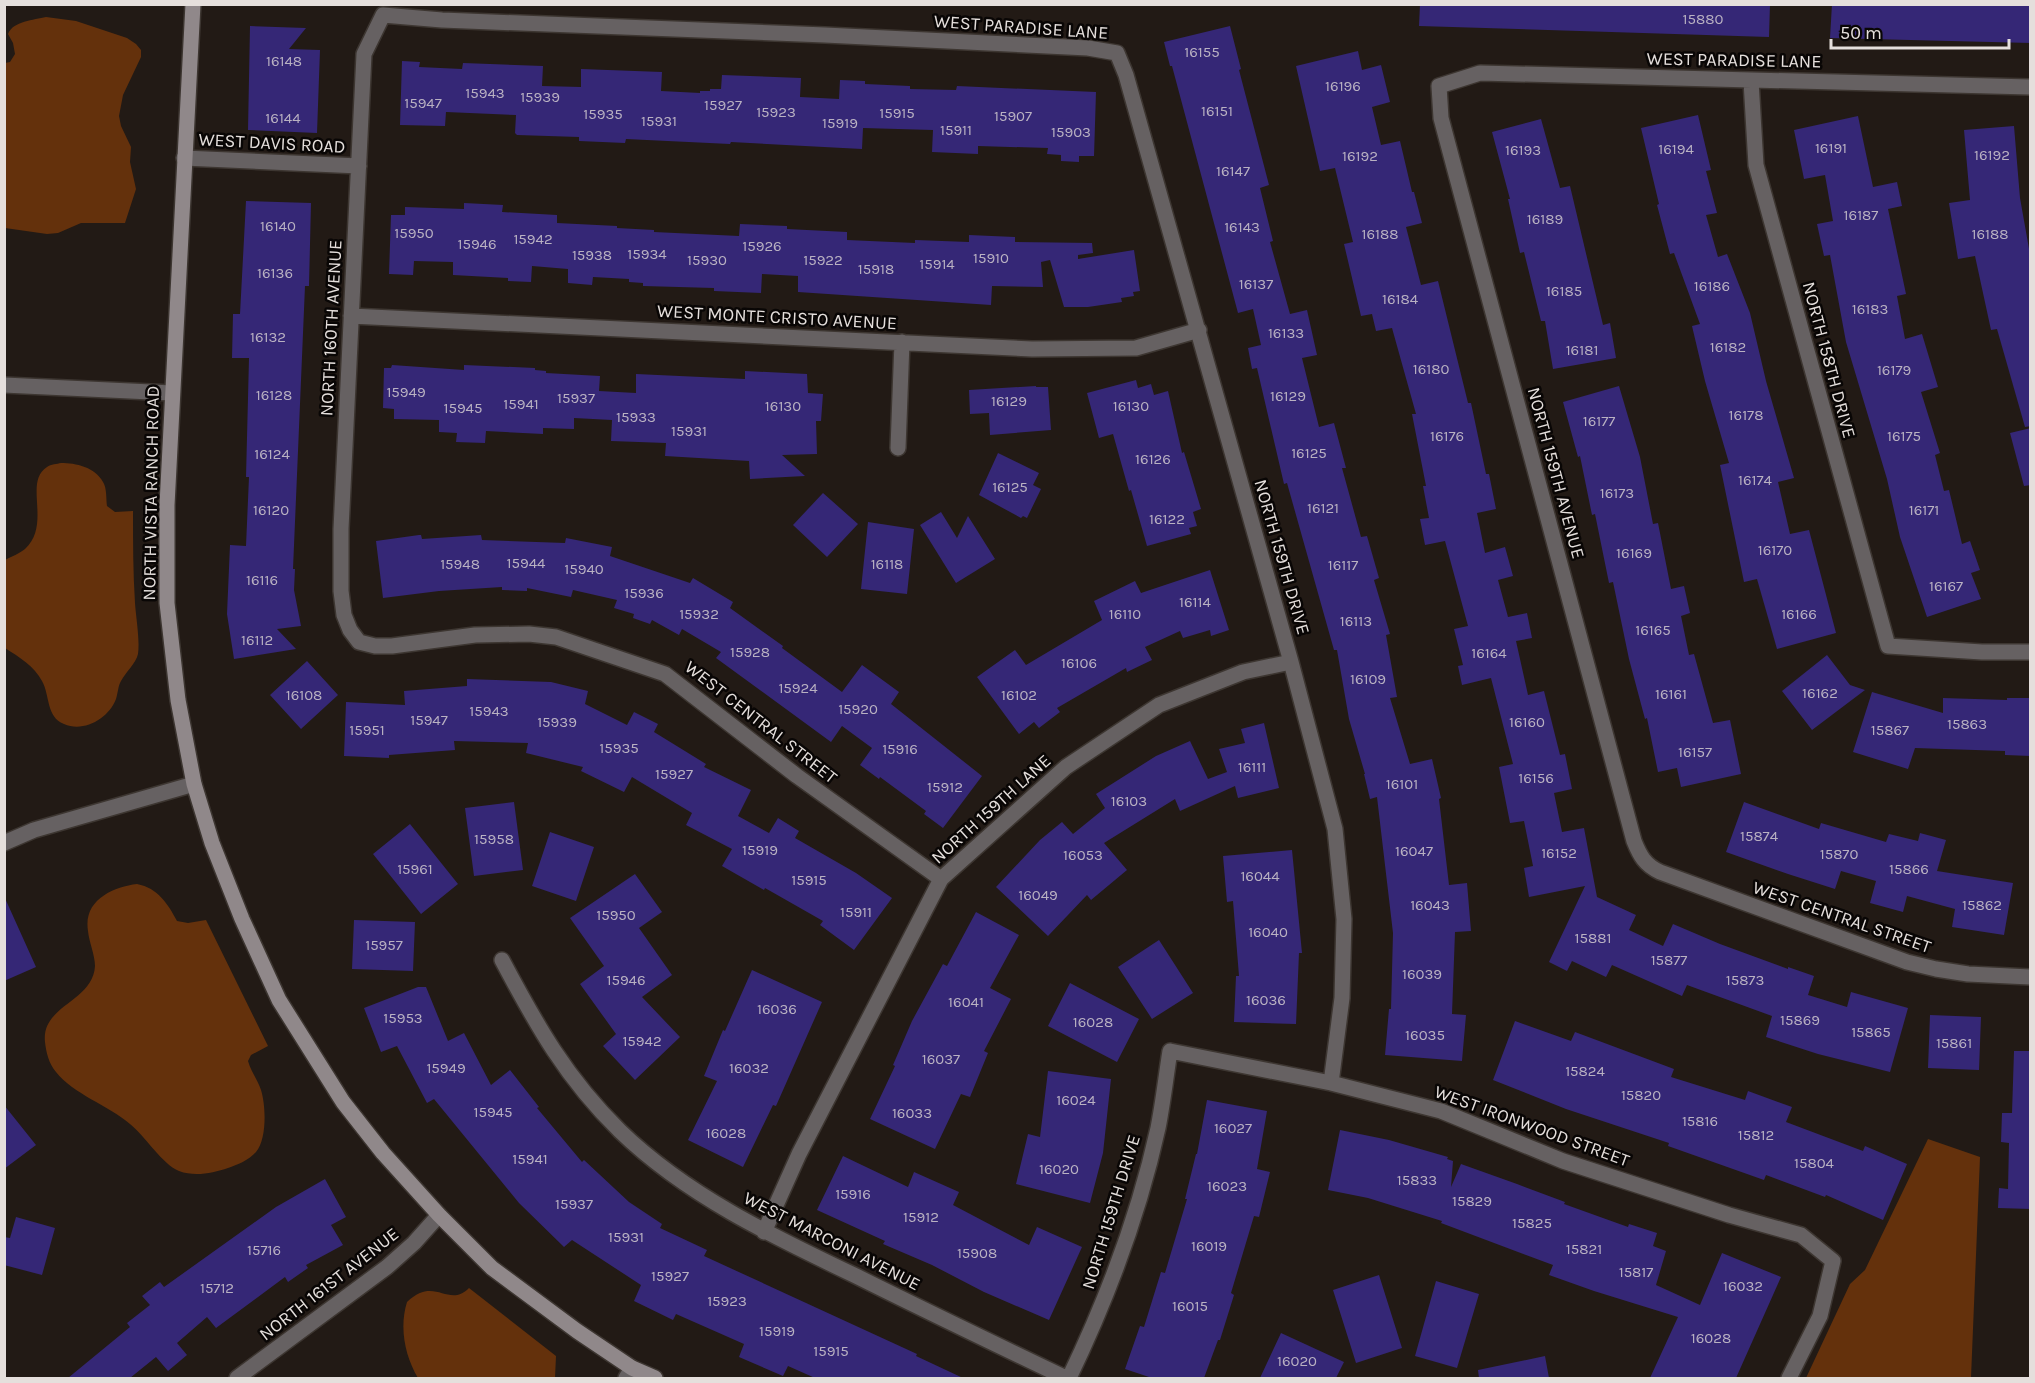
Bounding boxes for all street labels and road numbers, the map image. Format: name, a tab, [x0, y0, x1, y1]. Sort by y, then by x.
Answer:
street label: WEST PARADISE LANE	[933, 10, 1109, 44]
street label: WEST PARADISE LANE	[1646, 47, 1822, 73]
street label: WEST DAVIS ROAD	[198, 128, 346, 158]
street label: NORTH 160TH AVENUE	[315, 239, 347, 417]
street label: NORTH 158TH DRIVE	[1798, 279, 1860, 441]
street label: WEST MONTE CRISTO AVENUE	[657, 300, 897, 334]
street label: NORTH VISTA RANCH ROAD	[138, 385, 164, 601]
street label: NORTH 159TH AVENUE	[1523, 385, 1589, 561]
street label: NORTH 159TH DRIVE	[1249, 477, 1315, 637]
street label: WEST CENTRAL STREET	[681, 656, 841, 788]
street label: NORTH 159TH LANE	[927, 750, 1055, 868]
street label: WEST CENTRAL STREET	[1750, 876, 1934, 958]
street label: WEST IRONWOOD STREET	[1431, 1080, 1633, 1172]
street label: NORTH 159TH DRIVE	[1077, 1132, 1145, 1292]
street label: WEST MARCONI AVENUE	[740, 1187, 924, 1295]
street label: NORTH 161ST AVENUE	[255, 1223, 403, 1345]

